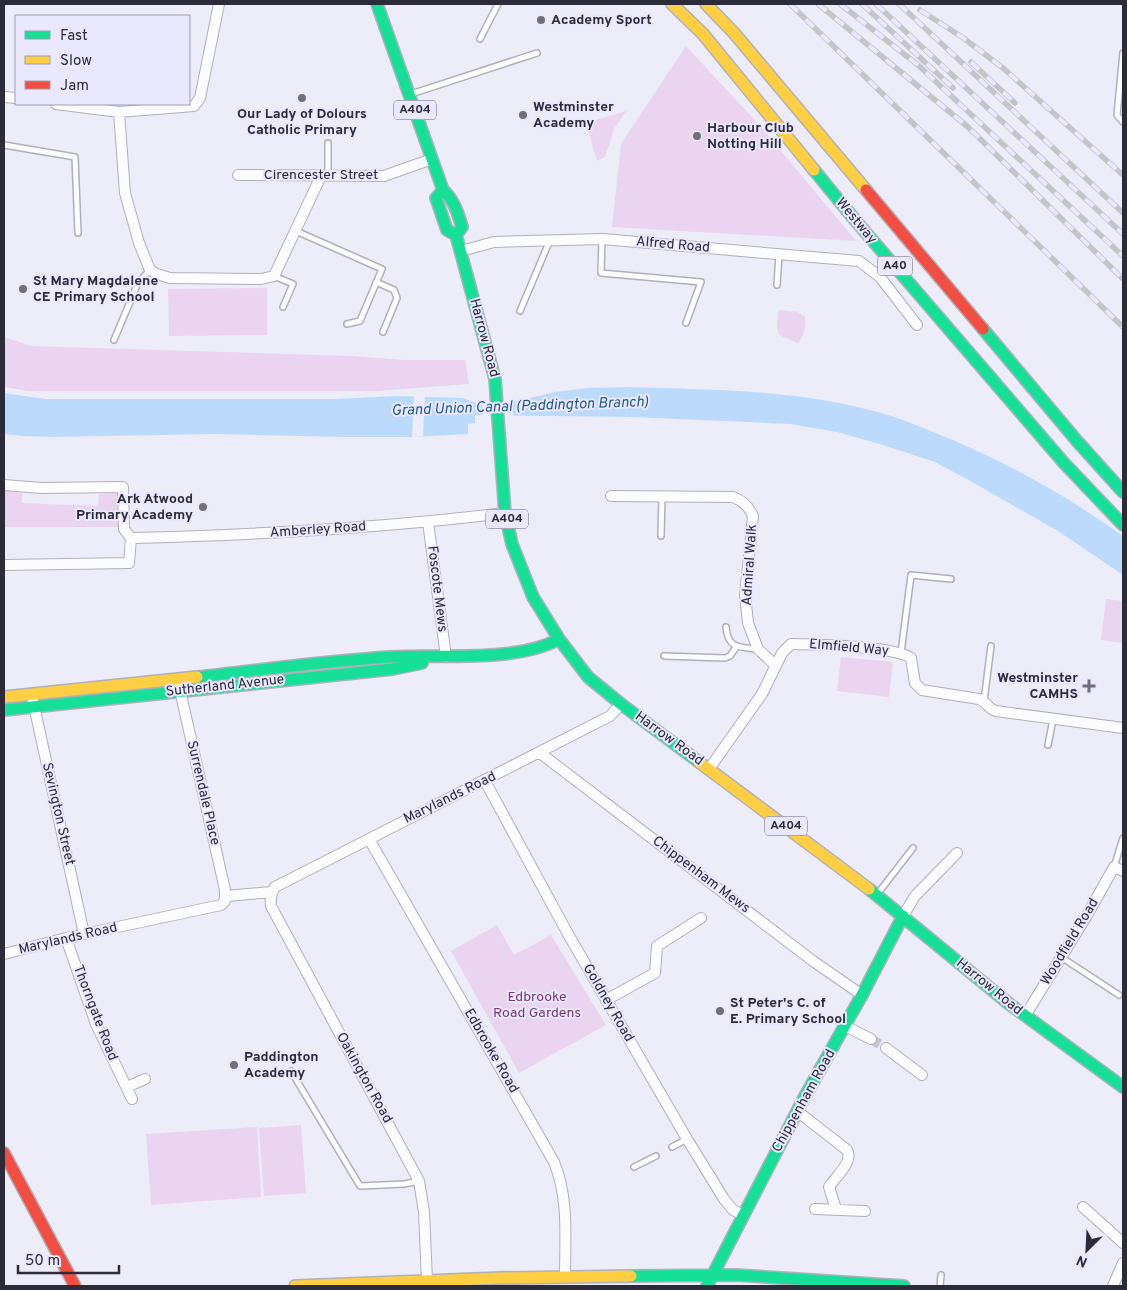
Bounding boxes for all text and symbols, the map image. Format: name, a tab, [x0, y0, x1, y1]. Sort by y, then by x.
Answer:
place label: Academy Sport	[551, 12, 652, 29]
marker: Academy Sport	[535, 14, 547, 26]
legend	[15, 15, 190, 105]
text: Fast	[60, 27, 88, 46]
text: Slow	[60, 52, 92, 71]
text: Jam	[60, 77, 89, 96]
marker: Our Lady of Dolours Catholic Primary	[296, 92, 308, 104]
place label: Westminster Academy	[533, 99, 614, 132]
road number: A404	[394, 100, 436, 120]
place label: Our Lady of Dolours Catholic Primary	[237, 106, 367, 139]
marker: Westminster Academy	[517, 109, 529, 121]
place label: Harbour Club Notting Hill	[707, 120, 794, 153]
marker: Harbour Club Notting Hill	[691, 130, 703, 142]
street label: Cirencester Street	[264, 167, 378, 184]
street label: Westway	[832, 194, 880, 248]
street label: Alfred Road	[635, 233, 711, 257]
road number: A40	[878, 256, 912, 276]
place label: St Mary Magdalene CE Primary School	[33, 273, 158, 306]
marker: St Mary Magdalene CE Primary School	[17, 283, 29, 295]
street label: Harrow Road	[465, 297, 503, 379]
water label: Grand Union Canal (Paddington Branch)	[391, 393, 649, 421]
place label: Ark Atwood Primary Academy	[76, 491, 193, 524]
marker: Ark Atwood Primary Academy	[197, 501, 209, 513]
road number: A404	[486, 509, 528, 528]
street label: Amberley Road	[269, 518, 367, 542]
street label: Admiral Walk	[739, 524, 761, 606]
street label: Foscote Mews	[423, 545, 451, 633]
street label: Elmfield Way	[808, 636, 890, 660]
place label: Westminster CAMHS	[997, 670, 1078, 703]
street label: Sutherland Avenue	[165, 671, 285, 701]
marker: Westminster CAMHS	[1082, 679, 1096, 693]
street label: Harrow Road	[631, 708, 707, 770]
street label: Surrendale Place	[183, 739, 223, 847]
street label: Sevington Street	[38, 761, 78, 867]
street label: Marylands Road	[401, 768, 499, 828]
road number: A404	[765, 816, 807, 836]
street label: Chippenham Mews	[649, 833, 753, 917]
street label: Woodfield Road	[1037, 895, 1103, 989]
street label: Marylands Road	[17, 919, 119, 959]
street label: Harrow Road	[952, 955, 1026, 1019]
street label: Goldney Road	[579, 961, 637, 1045]
street label: Thorngate Road	[69, 963, 121, 1063]
park label: Edbrooke Road Gardens	[493, 989, 581, 1022]
place label: St Peter's C. of E. Primary School	[730, 995, 846, 1028]
marker: St Peter's C. of E. Primary School	[714, 1005, 726, 1017]
street label: Edbrooke Road	[460, 1006, 522, 1096]
street label: Oakington Road	[332, 1030, 396, 1126]
street label: Chippenham Road	[769, 1047, 839, 1155]
place label: Paddington Academy	[244, 1049, 319, 1082]
marker: Paddington Academy	[228, 1059, 240, 1071]
north arrow	[1062, 1225, 1112, 1275]
scale bar	[18, 1242, 119, 1274]
text: N	[1074, 1251, 1090, 1270]
text: 50 m	[25, 1252, 60, 1271]

